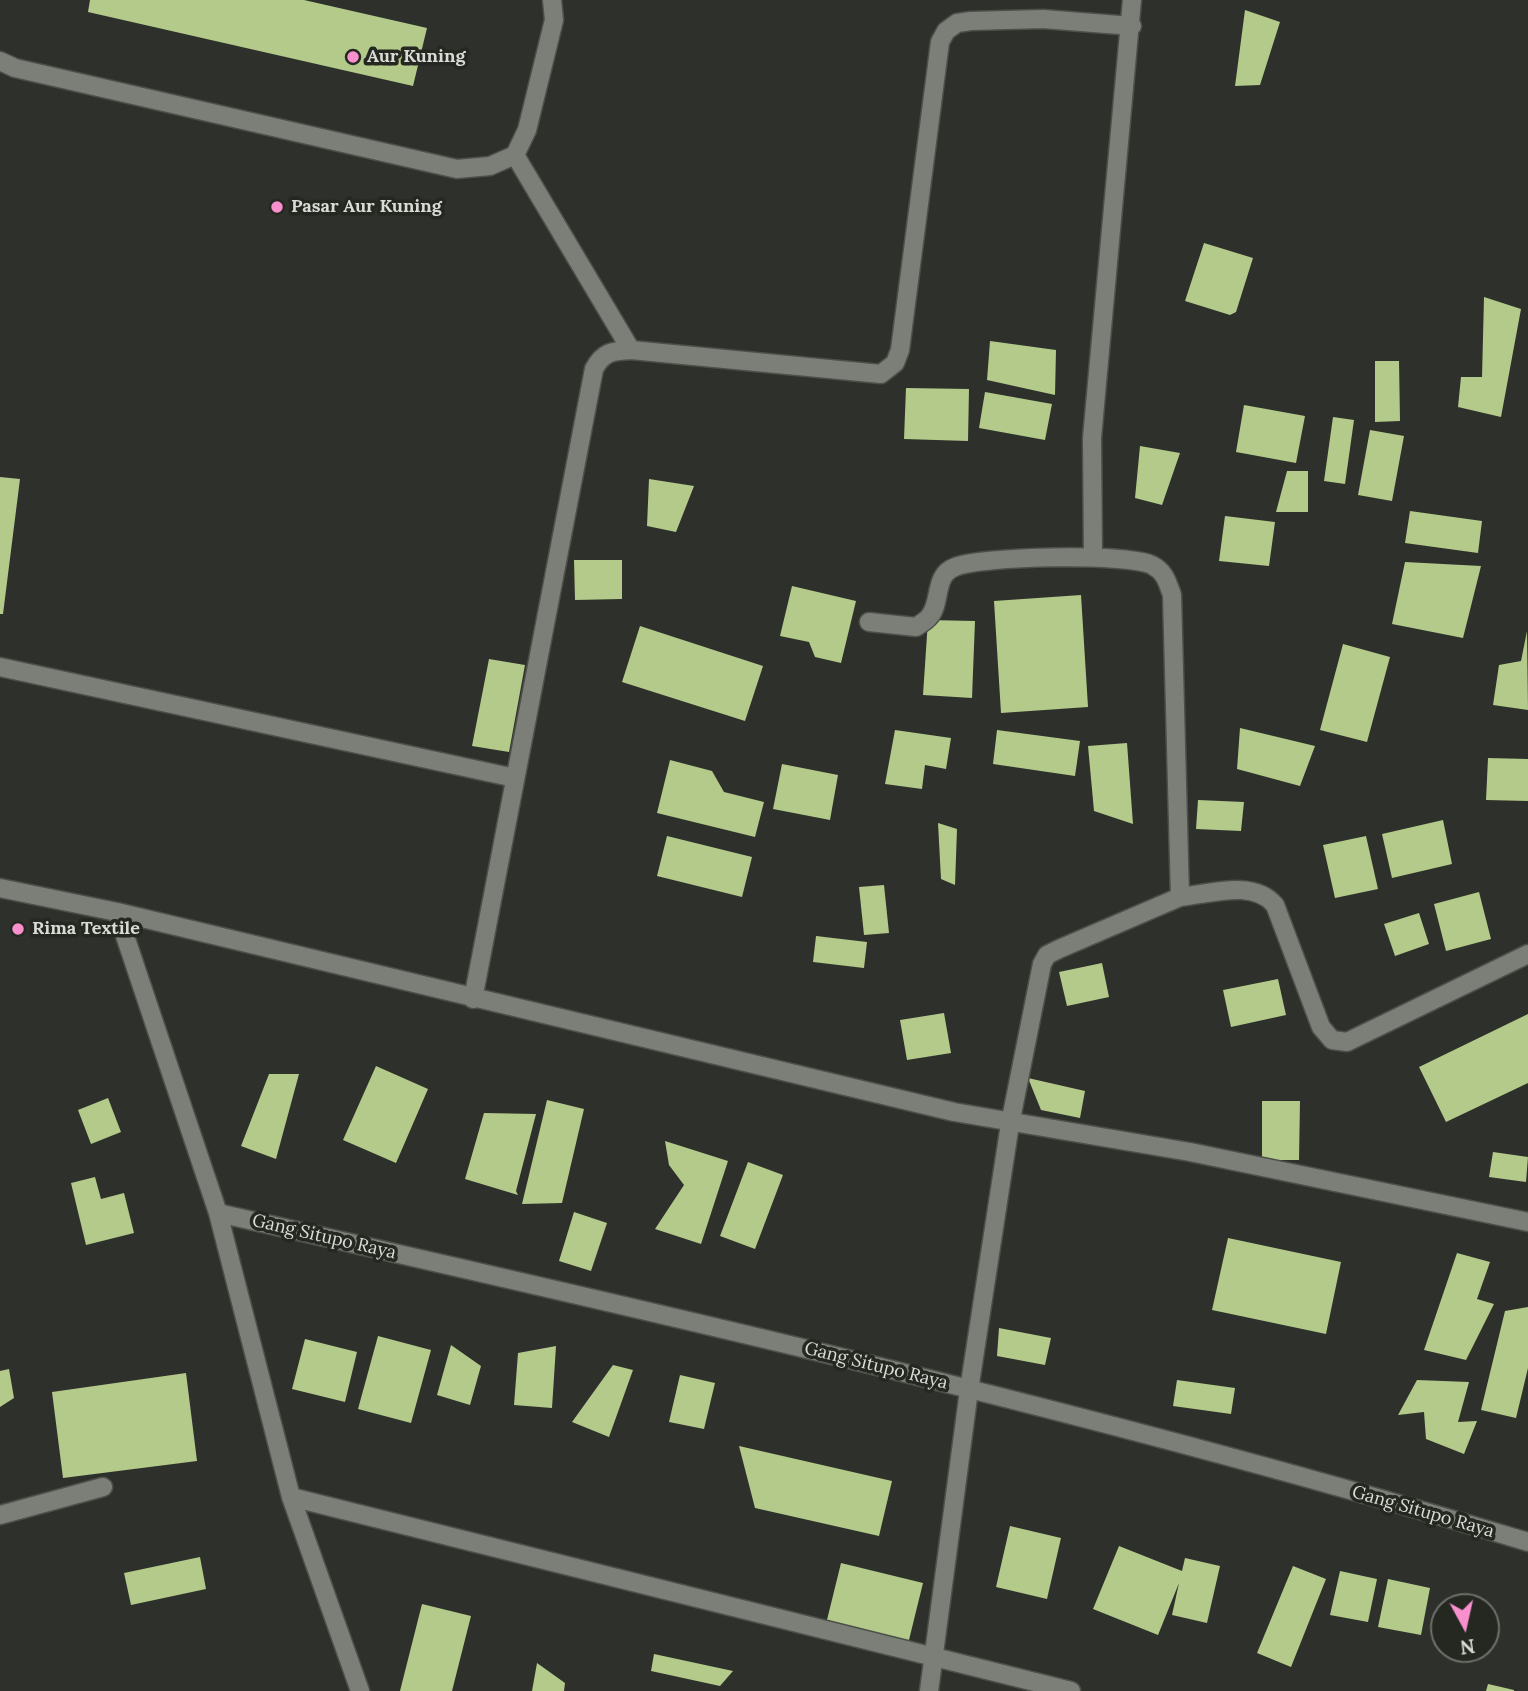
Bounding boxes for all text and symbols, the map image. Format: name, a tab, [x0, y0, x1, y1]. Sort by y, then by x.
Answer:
place label: Aur Kuning	[367, 46, 465, 68]
marker: Aur Kuning	[345, 49, 361, 65]
place label: Pasar Aur Kuning	[291, 196, 442, 218]
marker: Pasar Aur Kuning	[269, 199, 285, 215]
place label: Rima Textile	[32, 918, 140, 940]
marker: Rima Textile	[10, 921, 26, 937]
street label: Gang Situpo Raya	[250, 1210, 398, 1264]
street label: Gang Situpo Raya	[802, 1338, 950, 1394]
street label: Gang Situpo Raya	[1349, 1481, 1497, 1543]
north arrow	[1430, 1593, 1500, 1663]
text: N	[1459, 1634, 1477, 1660]

